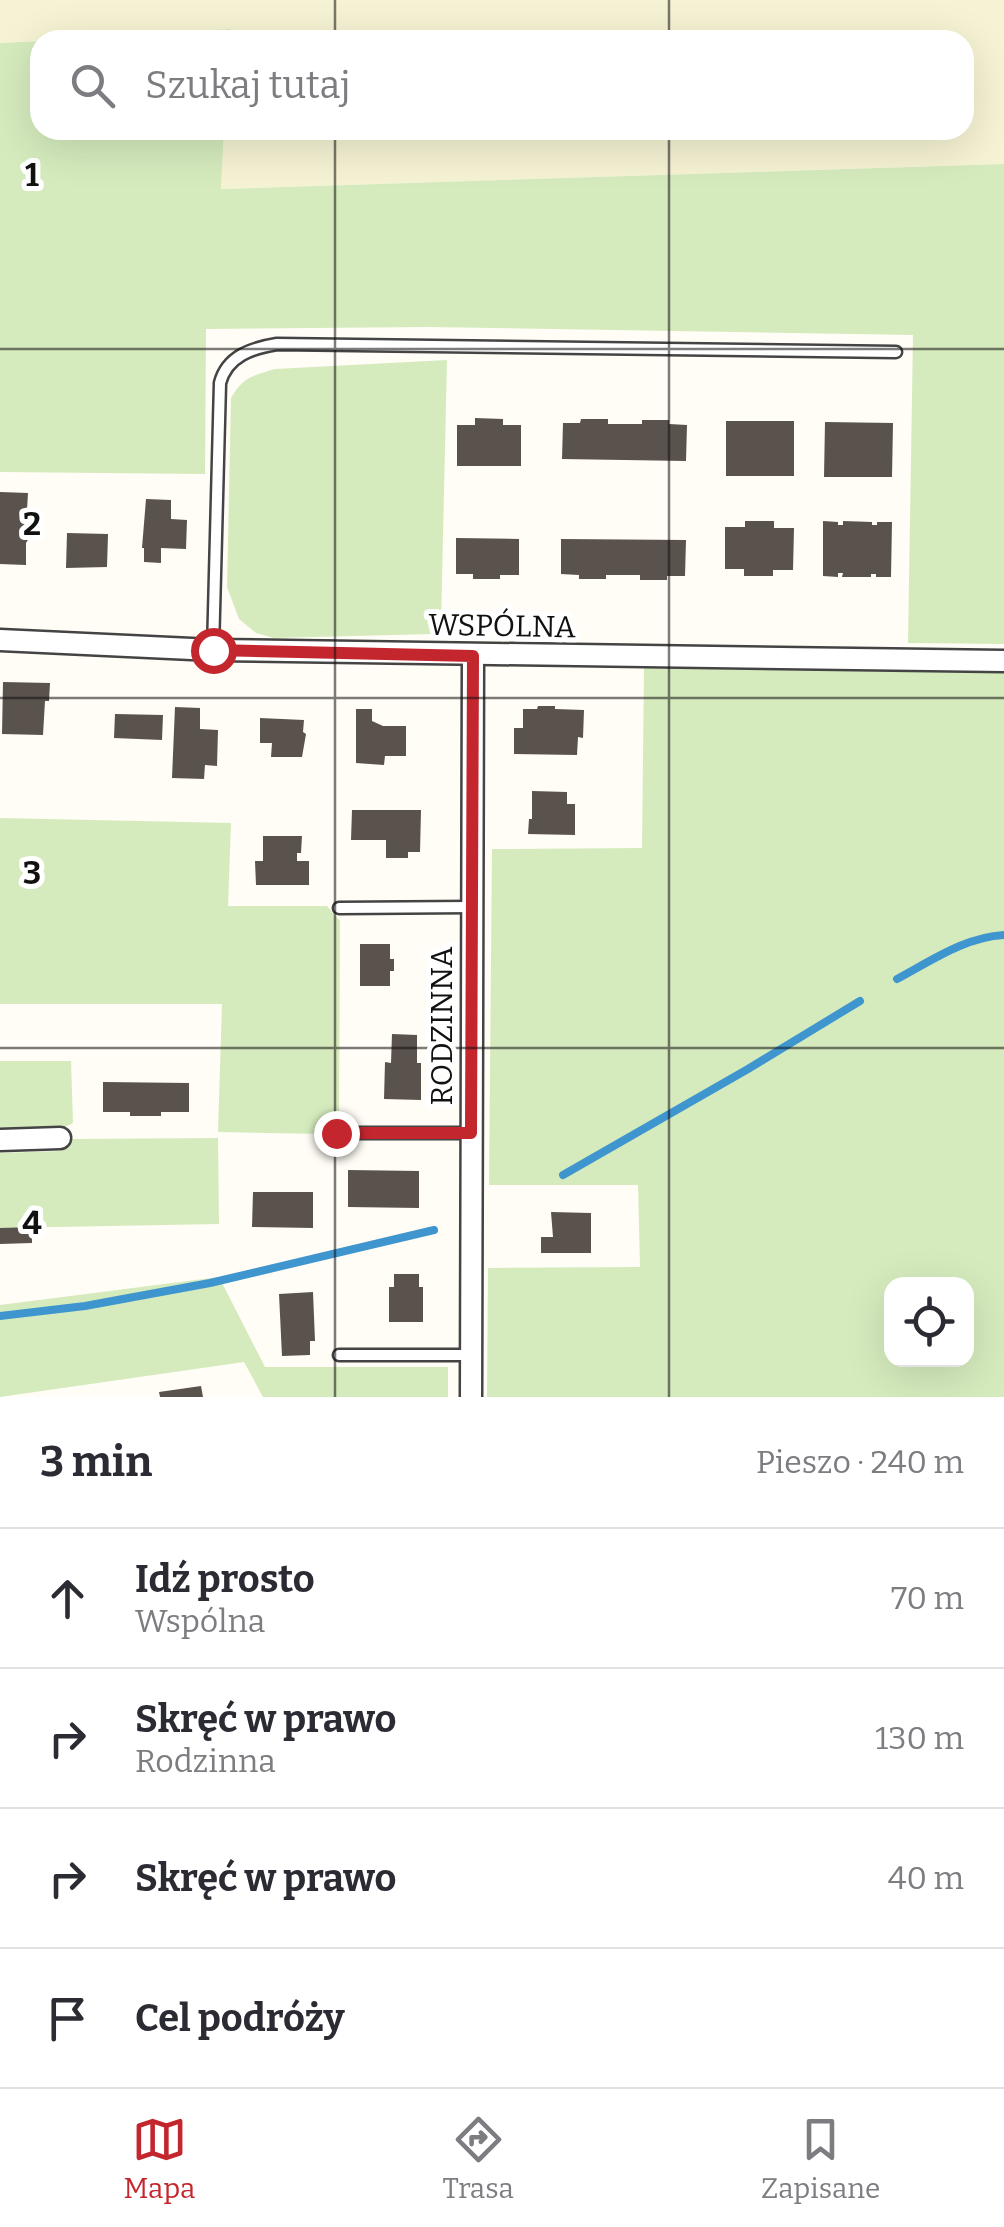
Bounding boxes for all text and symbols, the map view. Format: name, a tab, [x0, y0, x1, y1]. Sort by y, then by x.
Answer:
search box	[30, 30, 974, 140]
icon: search	[65, 58, 120, 113]
text: Szukaj tutaj	[145, 62, 351, 108]
text: 1	[25, 156, 39, 194]
text: 2	[23, 505, 41, 543]
street label: WSPÓLNA	[428, 607, 577, 645]
route start	[191, 628, 237, 674]
text: 3	[23, 854, 41, 892]
street label: RODZINNA	[424, 946, 460, 1105]
route end	[314, 1111, 360, 1157]
text: 4	[22, 1204, 42, 1242]
map controls	[884, 1277, 974, 1367]
button: locate	[884, 1277, 974, 1367]
text: 3 min	[40, 1437, 152, 1487]
text: Pieszo · 240 m	[756, 1443, 964, 1481]
text: Idź prosto	[135, 1556, 315, 1602]
icon: ahead	[40, 1571, 95, 1626]
text: 70 m	[891, 1579, 964, 1617]
text: Wspólna	[135, 1602, 265, 1640]
text: Skręć w prawo	[135, 1696, 396, 1742]
icon: right	[40, 1711, 95, 1766]
text: 130 m	[875, 1719, 964, 1757]
text: Rodzinna	[135, 1742, 276, 1780]
icon: right	[40, 1851, 95, 1906]
text: Skręć w prawo	[135, 1855, 396, 1901]
text: 40 m	[888, 1859, 964, 1897]
icon: arrive	[40, 1991, 95, 2046]
text: Cel podróży	[135, 1995, 345, 2041]
tab: Mapa	[124, 2112, 195, 2205]
tab: Trasa	[443, 2112, 514, 2205]
tab: Zapisane	[761, 2112, 880, 2205]

